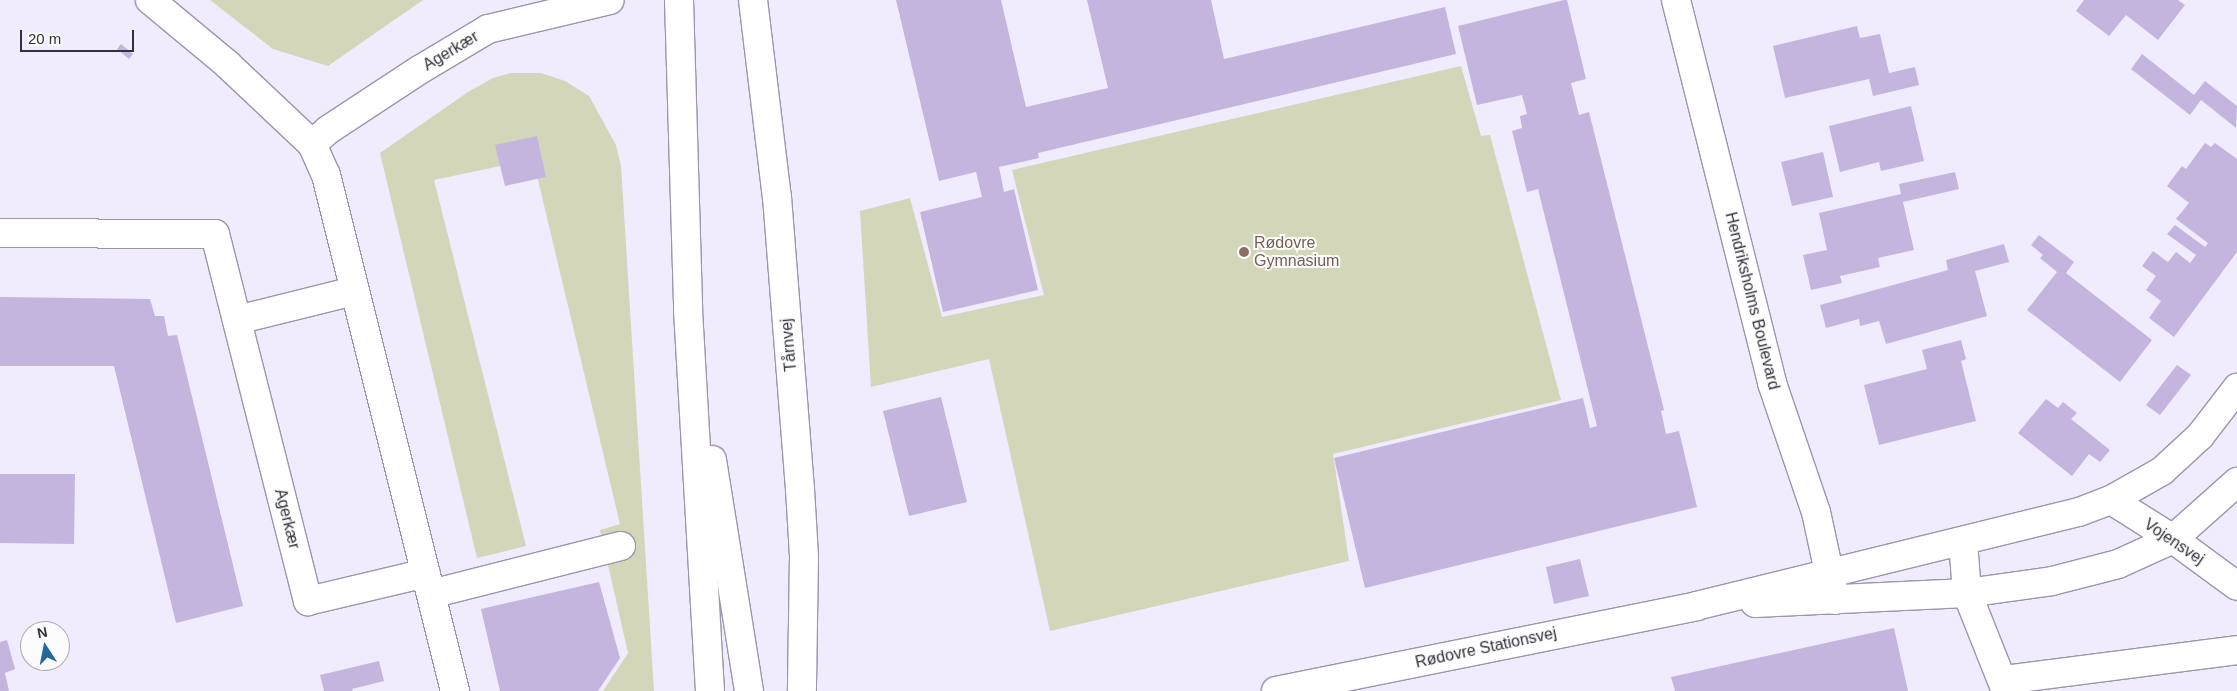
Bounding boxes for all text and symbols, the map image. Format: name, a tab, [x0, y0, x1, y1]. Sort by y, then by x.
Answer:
scale bar	[22, 20, 136, 52]
street label: Agerkær	[420, 27, 482, 75]
text: 20 m	[28, 30, 61, 47]
street label: Hendriksholms Boulevard	[1721, 210, 1783, 392]
place label: Rødovre Gymnasium	[1254, 233, 1339, 271]
marker: Rødovre Gymnasium	[1238, 246, 1250, 258]
street label: Tårnvej	[777, 318, 801, 372]
street label: Agerkær	[270, 487, 304, 551]
street label: Vojensvej	[2140, 515, 2208, 569]
north arrow	[20, 621, 70, 671]
text: N	[36, 623, 49, 641]
street label: Rødovre Stationsvej	[1414, 624, 1558, 672]

